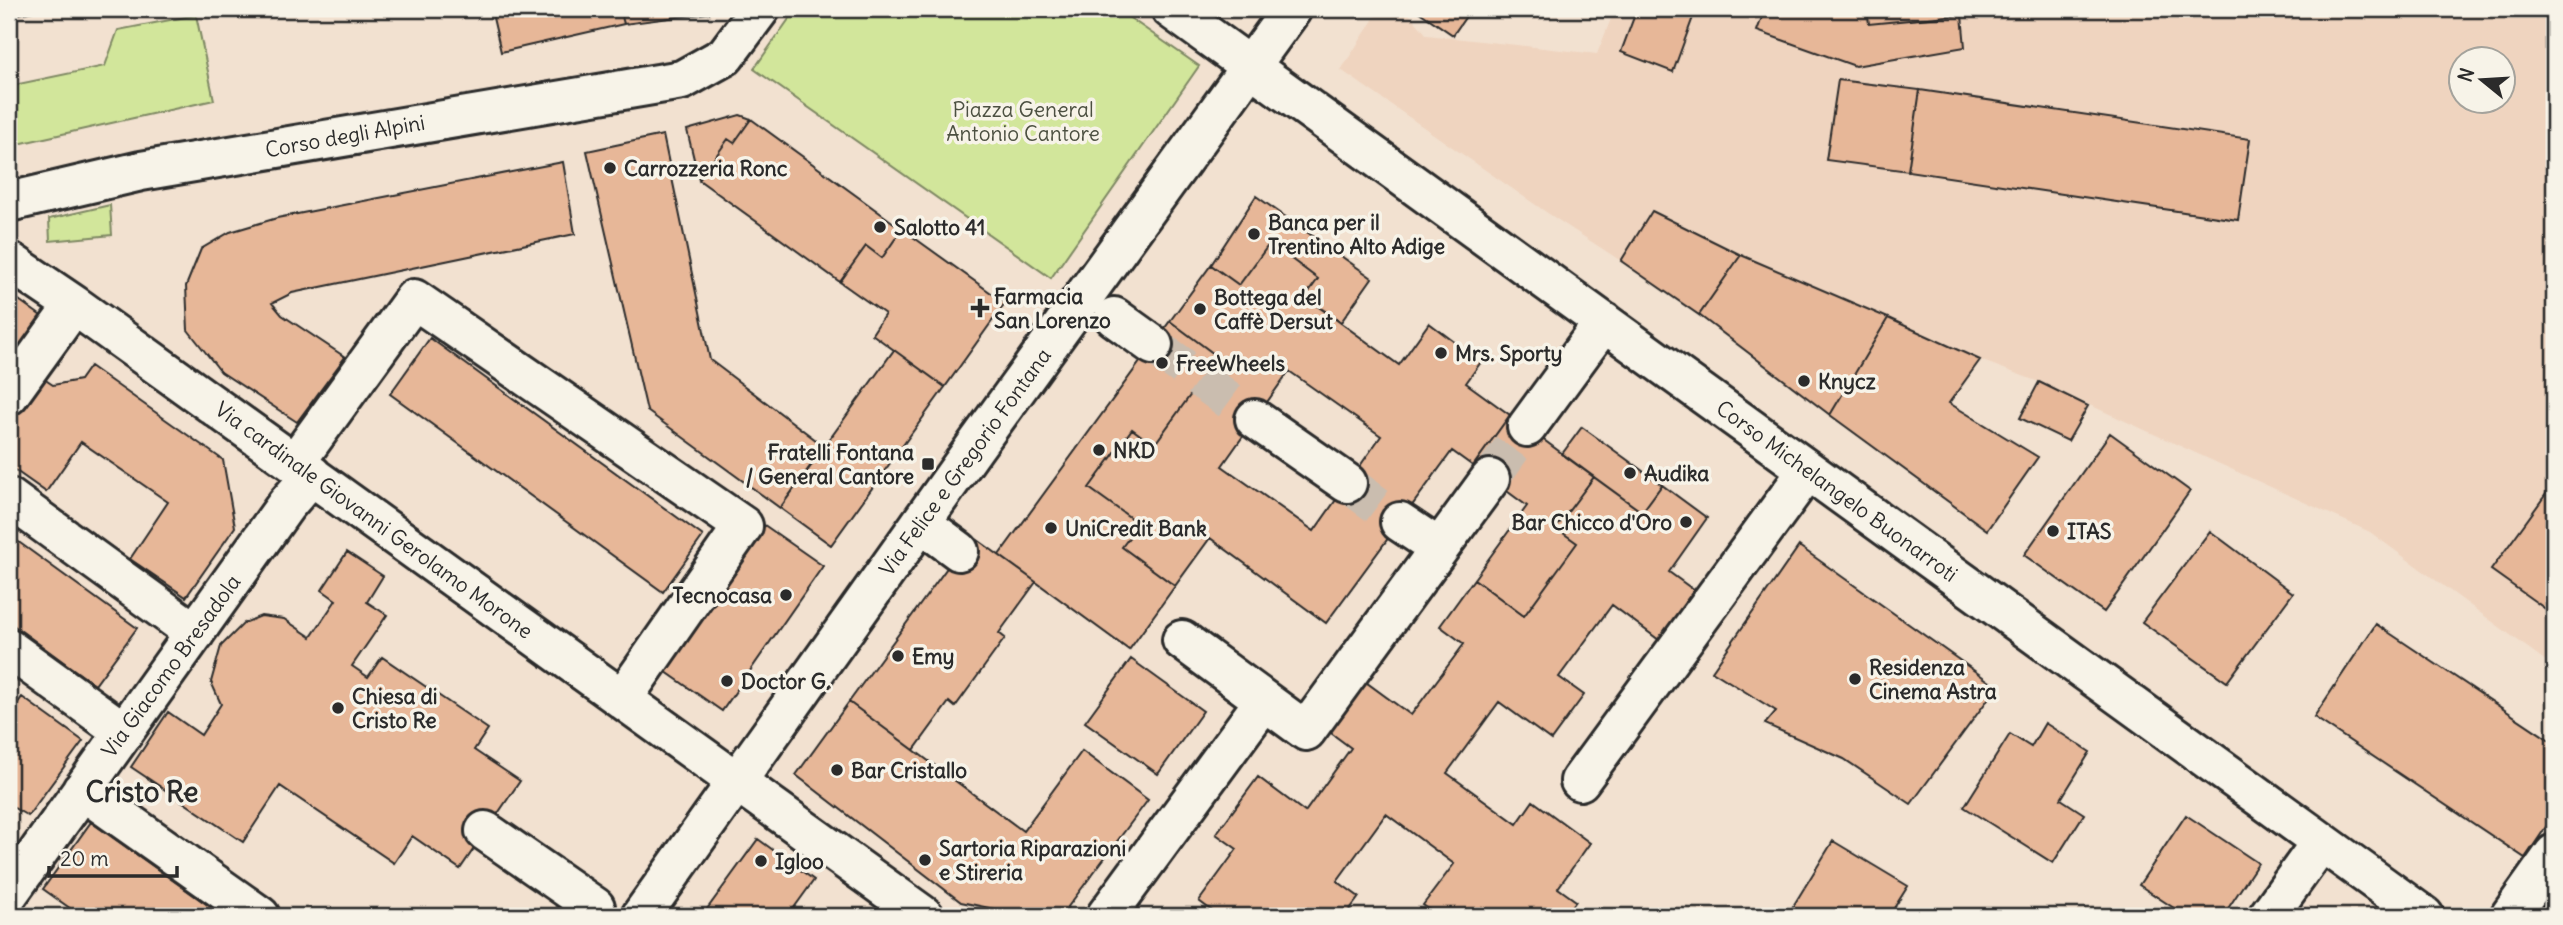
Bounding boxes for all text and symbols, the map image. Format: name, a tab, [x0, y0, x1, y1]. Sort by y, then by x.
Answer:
north arrow	[2448, 46, 2518, 116]
text: N	[2452, 65, 2479, 85]
park label: Piazza General Antonio Cantore	[946, 96, 1100, 147]
street label: Corso degli Alpini	[263, 109, 427, 163]
place label: Carrozzeria Ronc	[624, 155, 788, 182]
marker: Carrozzeria Ronc	[602, 160, 618, 176]
place label: Banca per il Trentino Alto Adige	[1268, 209, 1445, 260]
place label: Salotto 41	[894, 214, 985, 241]
marker: Salotto 41	[872, 219, 888, 235]
marker: Banca per il Trentino Alto Adige	[1246, 226, 1262, 242]
place label: Farmacia San Lorenzo	[994, 283, 1111, 334]
place label: Bottega del Caffè Dersut	[1214, 284, 1334, 335]
marker: Farmacia San Lorenzo	[972, 300, 988, 316]
marker: Bottega del Caffè Dersut	[1192, 301, 1208, 317]
place label: Mrs. Sporty	[1455, 340, 1563, 367]
street label: Via Felice e Gregorio Fontana	[873, 343, 1057, 581]
marker: Mrs. Sporty	[1433, 345, 1449, 361]
place label: FreeWheels	[1176, 350, 1285, 377]
marker: FreeWheels	[1154, 355, 1170, 371]
place label: Knycz	[1818, 368, 1876, 395]
marker: Knycz	[1796, 373, 1812, 389]
street label: Corso Michelangelo Buonarroti	[1711, 394, 1963, 588]
street label: Via cardinale Giovanni Gerolamo Morone	[210, 395, 538, 645]
place label: NKD	[1113, 437, 1155, 464]
place label: Fratelli Fontana / General Cantore	[746, 439, 914, 490]
marker: NKD	[1091, 442, 1107, 458]
marker: Fratelli Fontana / General Cantore	[920, 456, 936, 472]
place label: Audika	[1644, 460, 1709, 487]
marker: Audika	[1622, 465, 1638, 481]
place label: Bar Chicco d'Oro	[1511, 509, 1672, 536]
marker: Bar Chicco d'Oro	[1678, 514, 1694, 530]
place label: UniCredit Bank	[1065, 515, 1207, 542]
place label: ITAS	[2067, 518, 2112, 545]
marker: UniCredit Bank	[1043, 520, 1059, 536]
marker: ITAS	[2045, 523, 2061, 539]
street label: Via Giacomo Bresadola	[96, 569, 246, 763]
place label: Tecnocasa	[672, 582, 772, 609]
marker: Tecnocasa	[778, 587, 794, 603]
place label: Emy	[912, 643, 954, 670]
marker: Emy	[890, 648, 906, 664]
place label: Residenza Cinema Astra	[1869, 654, 1997, 705]
place label: Doctor G.	[741, 668, 830, 695]
marker: Residenza Cinema Astra	[1847, 671, 1863, 687]
marker: Doctor G.	[719, 673, 735, 689]
place label: Chiesa di Cristo Re	[352, 683, 438, 734]
marker: Chiesa di Cristo Re	[330, 700, 346, 716]
place label: Bar Cristallo	[851, 757, 967, 784]
marker: Bar Cristallo	[829, 762, 845, 778]
district label: Cristo Re	[86, 774, 198, 810]
scale bar	[49, 834, 177, 878]
place label: Sartoria Riparazioni e Stireria	[939, 835, 1126, 886]
text: 20 m	[60, 845, 109, 872]
place label: Igloo	[775, 848, 824, 875]
marker: Sartoria Riparazioni e Stireria	[917, 852, 933, 868]
marker: Igloo	[753, 853, 769, 869]

